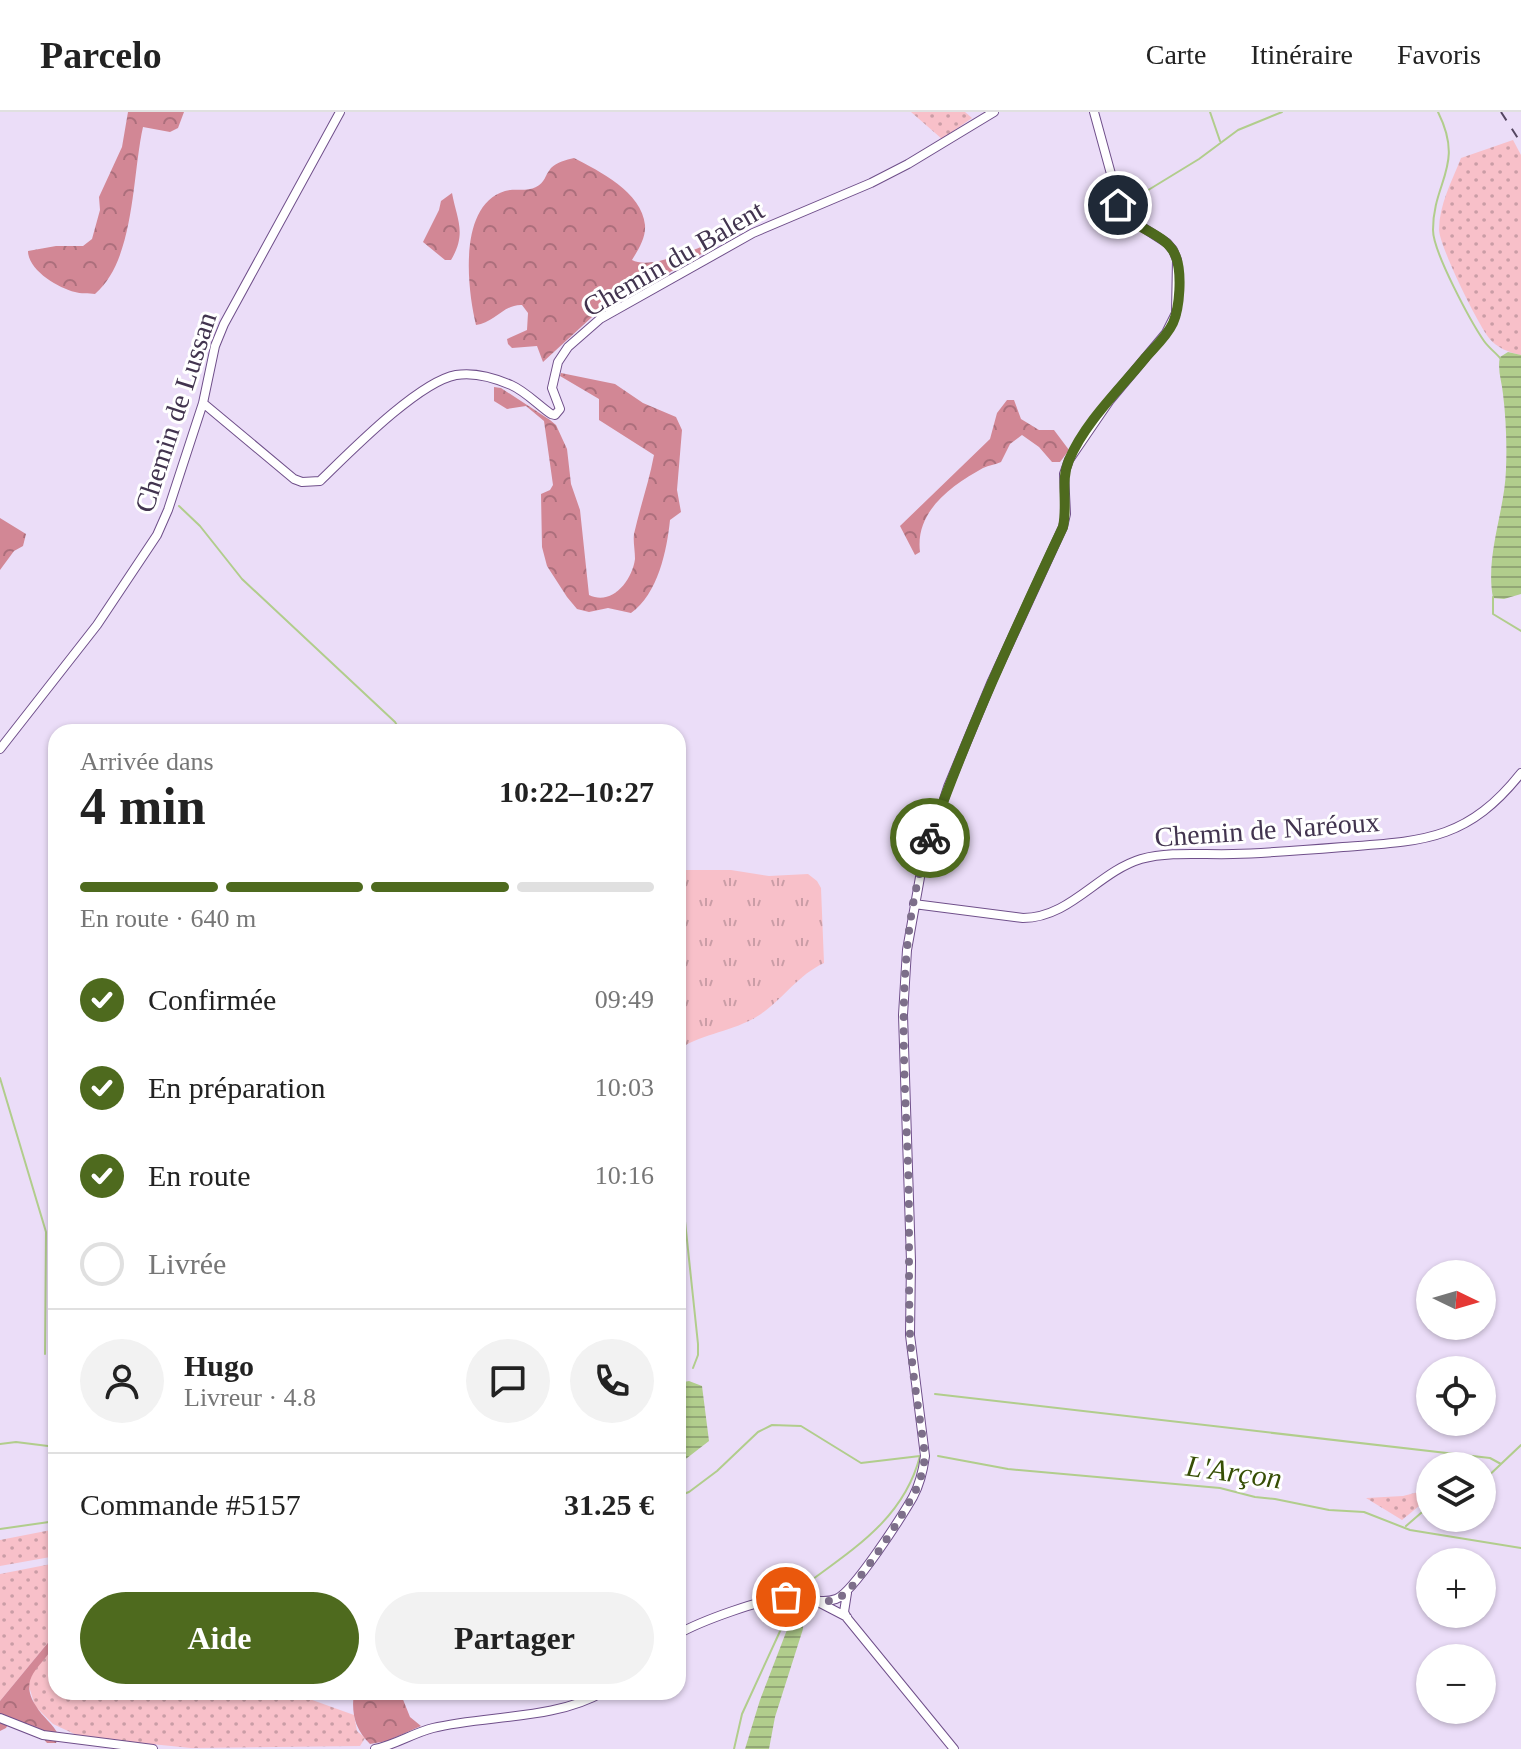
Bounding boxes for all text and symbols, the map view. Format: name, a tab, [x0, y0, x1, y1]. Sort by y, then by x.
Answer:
text: Parcelo	[40, 34, 162, 76]
text: Carte	[1146, 39, 1206, 70]
text: Itinéraire	[1250, 39, 1353, 70]
text: Favoris	[1397, 39, 1481, 70]
pin	[1084, 171, 1152, 239]
icon: home	[1096, 183, 1140, 227]
street label: Chemin du Balent	[577, 194, 769, 323]
street label: Chemin de Lussan	[129, 308, 222, 516]
text: Arrivée dans	[80, 747, 214, 776]
text: 10:22–10:27	[499, 775, 654, 808]
text: 4 min	[80, 778, 206, 835]
courier	[890, 798, 970, 878]
street label: Chemin de Naréoux	[1153, 806, 1381, 853]
icon: bike	[908, 816, 952, 860]
text: En route · 640 m	[80, 904, 256, 933]
icon: check	[80, 978, 124, 1022]
text: Confirmée	[148, 983, 276, 1016]
text: 09:49	[595, 985, 654, 1014]
icon: check	[80, 1066, 124, 1110]
text: En préparation	[148, 1071, 325, 1104]
text: 10:03	[595, 1073, 654, 1102]
icon: check	[80, 1154, 124, 1198]
text: En route	[148, 1159, 250, 1192]
text: 10:16	[595, 1161, 654, 1190]
text: Livrée	[148, 1247, 226, 1280]
north arrow	[1416, 1260, 1496, 1340]
map controls	[1416, 1260, 1496, 1724]
button: person	[80, 1339, 164, 1423]
button: chat	[466, 1339, 550, 1423]
button: phone	[570, 1339, 654, 1423]
text: Hugo	[184, 1349, 254, 1382]
button: locate	[1416, 1356, 1496, 1436]
text: Livreur · 4.8	[184, 1383, 316, 1412]
water label: L'Arçon	[1183, 1448, 1284, 1495]
button: layers	[1416, 1452, 1496, 1532]
text: Commande #5157	[80, 1488, 301, 1521]
text: 31.25 €	[564, 1488, 654, 1521]
button: +	[1416, 1548, 1496, 1628]
pin	[752, 1563, 820, 1631]
icon: bag	[764, 1575, 808, 1619]
button: Aide	[80, 1592, 359, 1684]
button: Partager	[375, 1592, 654, 1684]
button: −	[1416, 1644, 1496, 1724]

